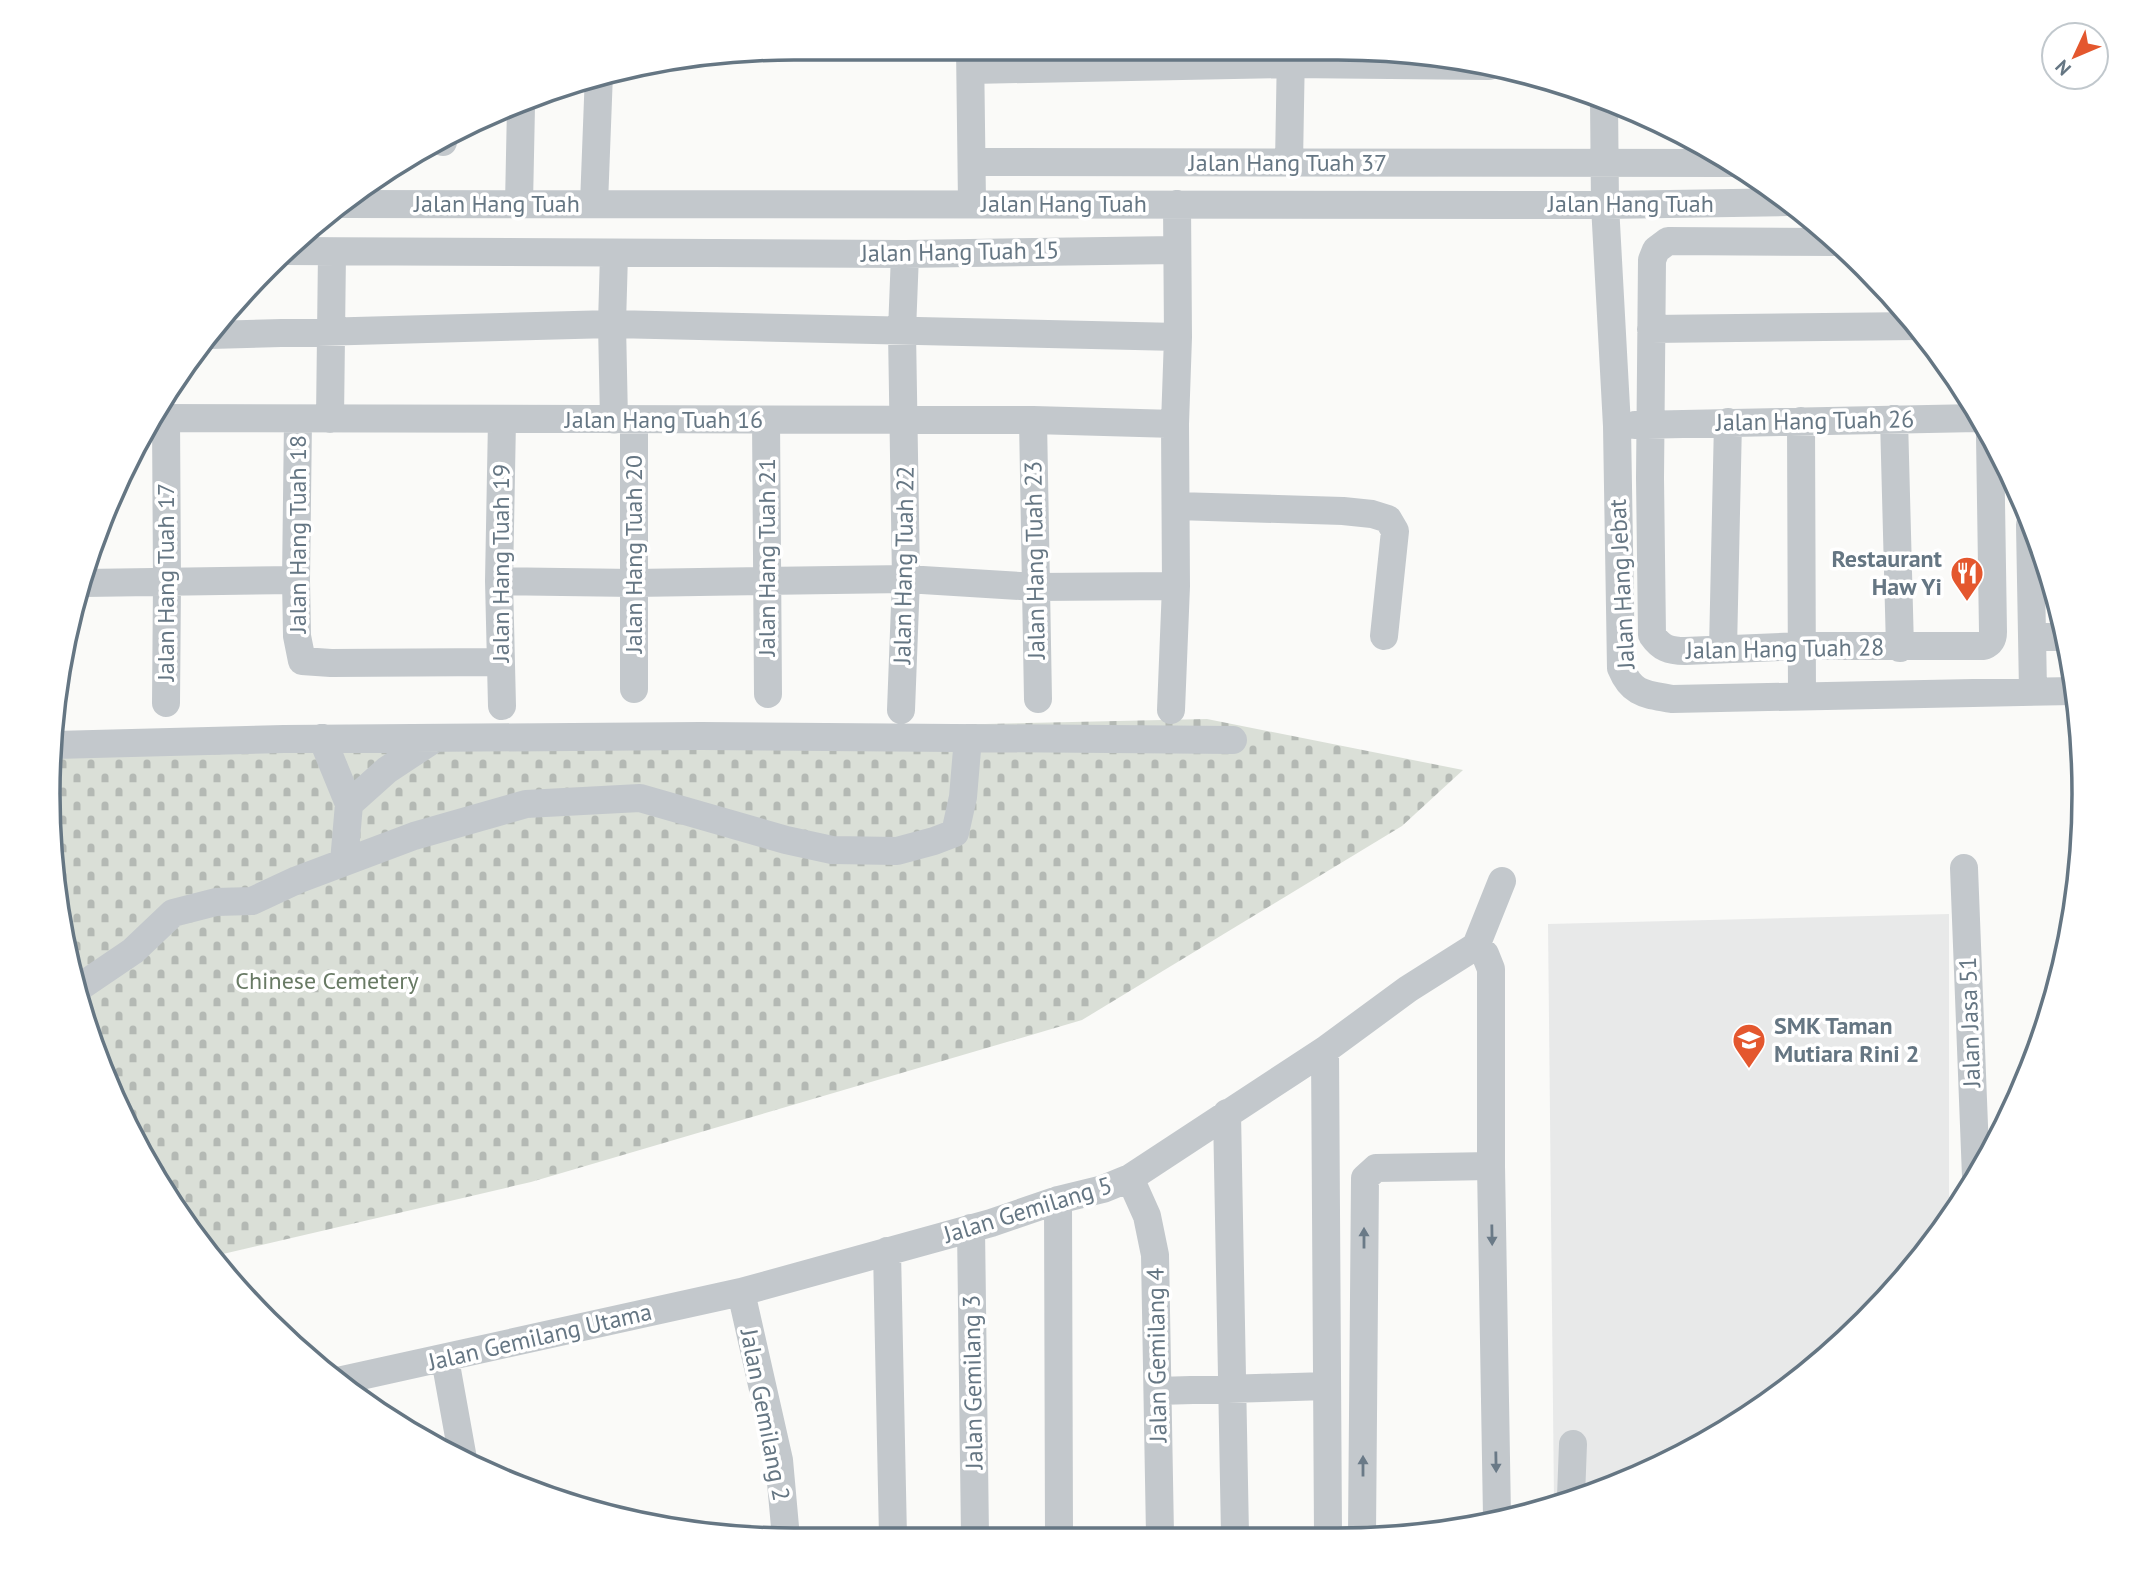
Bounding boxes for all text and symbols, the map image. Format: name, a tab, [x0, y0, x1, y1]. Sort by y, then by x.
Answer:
north arrow	[2040, 21, 2110, 91]
text: N	[2050, 55, 2076, 81]
street label: Jalan Hang Tuah 37	[1188, 147, 1387, 178]
street label: Jalan Hang Tuah	[413, 188, 580, 219]
street label: Jalan Hang Tuah	[980, 188, 1147, 219]
street label: Jalan Hang Tuah	[1547, 188, 1714, 219]
street label: Jalan Hang Tuah 15	[860, 234, 1059, 269]
street label: Jalan Hang Tuah 26	[1715, 403, 1914, 438]
street label: Jalan Hang Tuah 16	[564, 404, 763, 435]
street label: Jalan Hang Tuah 18	[282, 435, 313, 634]
street label: Jalan Hang Tuah 20	[618, 455, 649, 654]
street label: Jalan Hang Tuah 21	[751, 458, 782, 657]
street label: Jalan Hang Tuah 23	[1017, 461, 1052, 660]
street label: Jalan Hang Tuah 19	[485, 464, 516, 663]
street label: Jalan Hang Tuah 22	[886, 466, 921, 665]
street label: Jalan Hang Tuah 17	[150, 483, 181, 682]
street label: Jalan Hang Jebat	[1602, 498, 1641, 671]
place label: Restaurant Haw Yi	[1831, 543, 1943, 602]
restaurant icon: Restaurant Haw Yi	[1948, 554, 1986, 603]
street label: Jalan Hang Tuah 28	[1685, 631, 1884, 666]
street label: Jalan Jasa 51	[1952, 956, 1987, 1089]
park label: Chinese Cemetery	[235, 965, 419, 996]
place label: SMK Taman Mutiara Rini 2	[1774, 1010, 1919, 1069]
school or university icon: SMK Taman Mutiara Rini 2	[1730, 1021, 1768, 1070]
street label: Jalan Gemilang 5	[939, 1169, 1116, 1250]
one-way arrow	[1486, 1224, 1498, 1246]
one-way arrow	[1358, 1227, 1370, 1249]
street label: Jalan Gemilang 4	[1139, 1267, 1174, 1444]
street label: Jalan Gemilang 3	[955, 1294, 990, 1471]
street label: Jalan Gemilang Utama	[424, 1296, 655, 1378]
street label: Jalan Gemilang 2	[733, 1325, 797, 1504]
one-way arrow	[1490, 1451, 1502, 1473]
one-way arrow	[1357, 1454, 1369, 1476]

